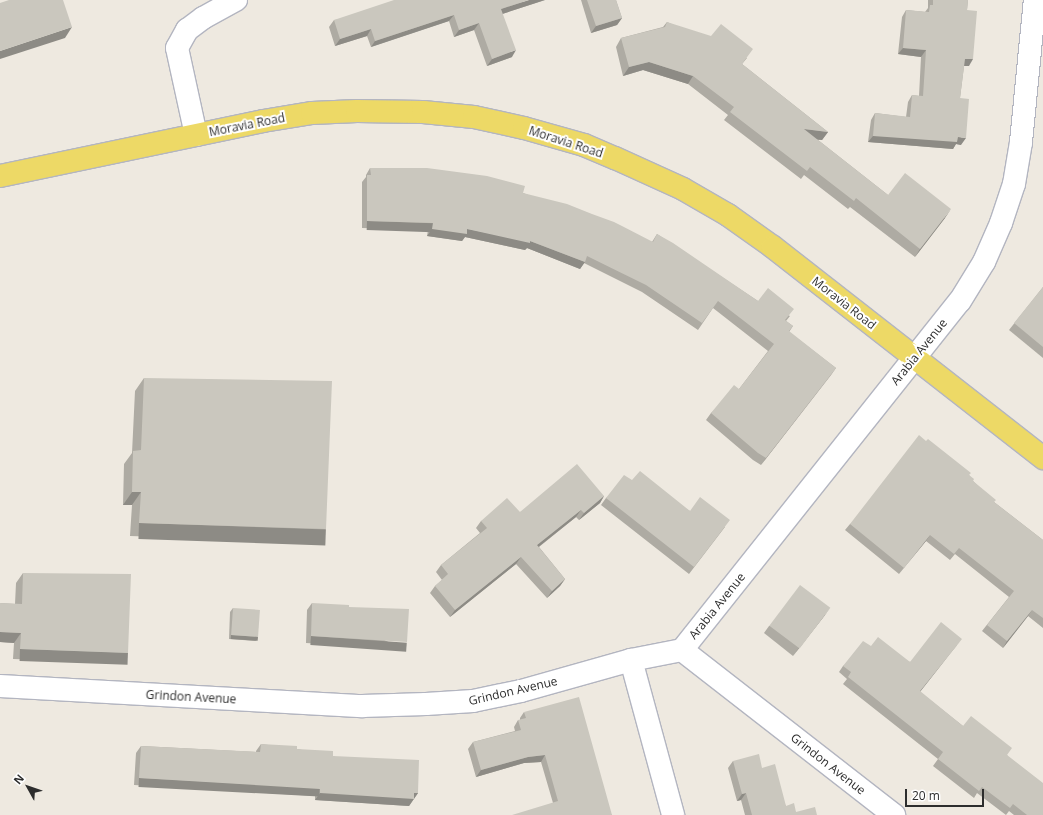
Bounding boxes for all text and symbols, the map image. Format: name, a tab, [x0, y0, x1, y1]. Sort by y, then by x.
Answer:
street label: Moravia Road	[208, 111, 286, 139]
street label: Moravia Road	[527, 123, 605, 161]
street label: Moravia Road	[809, 274, 879, 332]
street label: Arabia Avenue	[888, 316, 950, 388]
street label: Arabia Avenue	[686, 570, 748, 642]
street label: Grindon Avenue	[467, 674, 559, 708]
street label: Grindon Avenue	[145, 687, 237, 707]
street label: Grindon Avenue	[788, 730, 868, 798]
north arrow	[8, 767, 48, 807]
text: N	[10, 771, 27, 787]
scale bar	[907, 781, 986, 807]
text: 20 m	[912, 787, 940, 804]

